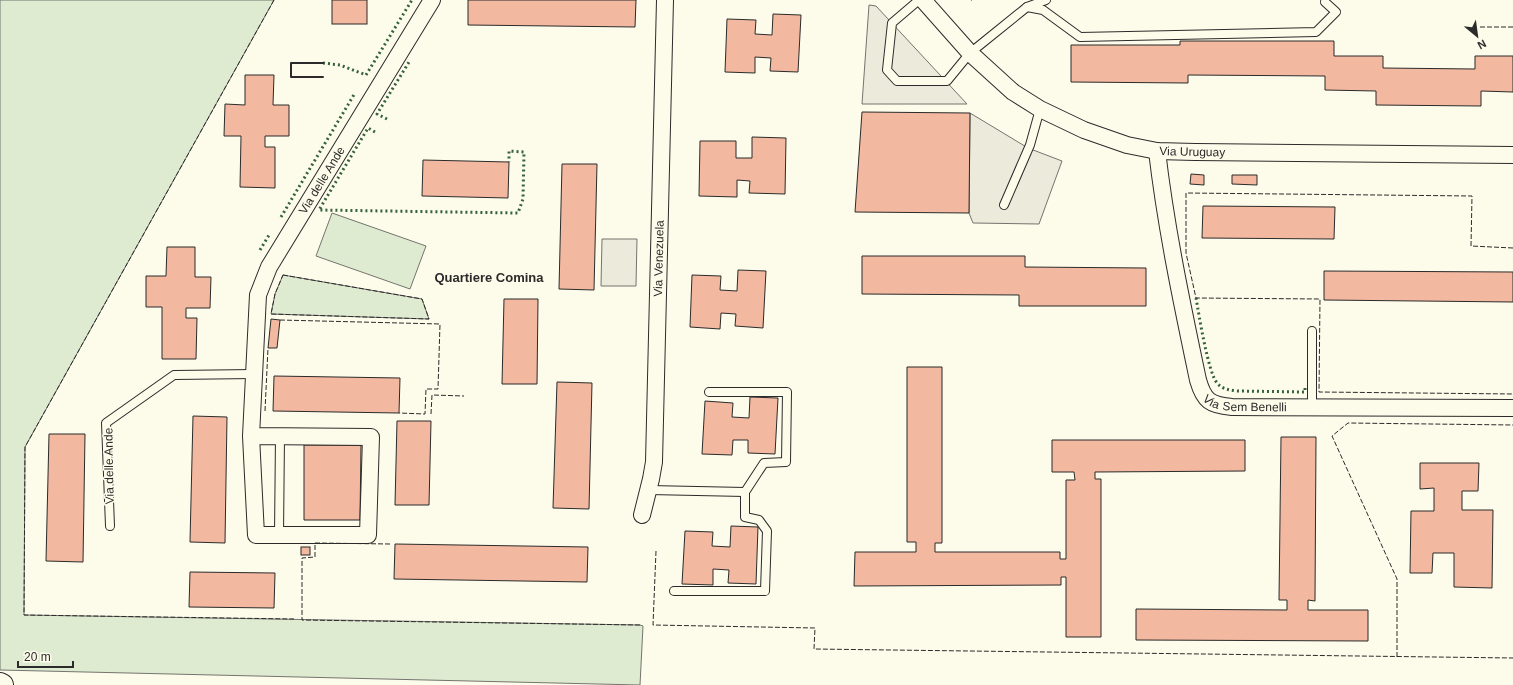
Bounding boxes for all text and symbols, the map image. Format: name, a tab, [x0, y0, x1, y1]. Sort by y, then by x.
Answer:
north arrow	[1457, 16, 1497, 56]
text: N	[1475, 38, 1488, 52]
street label: Via delle Ande	[296, 144, 348, 217]
street label: Via Uruguay	[1159, 144, 1225, 159]
street label: Via Venezuela	[651, 220, 667, 297]
district label: Quartiere Comina	[434, 270, 544, 285]
street label: Via Sem Benelli	[1200, 392, 1287, 414]
street label: Via delle Ande	[101, 427, 117, 504]
scale bar	[18, 643, 73, 669]
text: 20 m	[24, 650, 51, 664]

